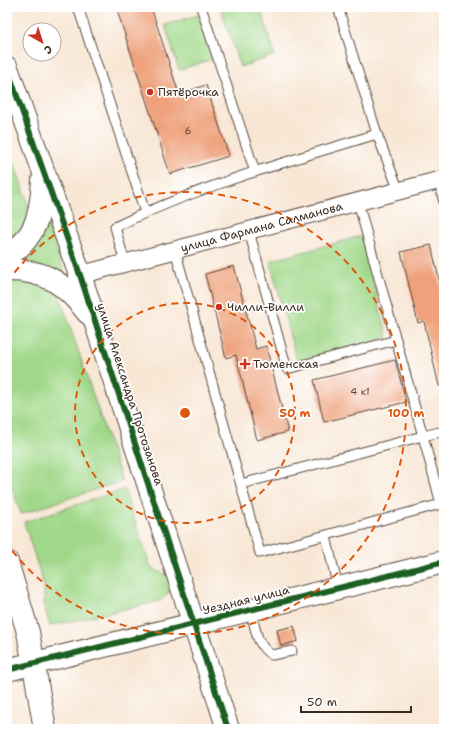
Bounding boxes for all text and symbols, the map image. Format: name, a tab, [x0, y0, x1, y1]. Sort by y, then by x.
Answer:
north arrow	[22, 22, 62, 62]
text: С	[40, 41, 55, 57]
place label: Пятёрочка	[158, 84, 219, 100]
marker: Пятёрочка	[145, 87, 155, 97]
house number: 6	[185, 124, 192, 137]
street label: улица Фармана Салманова	[179, 198, 345, 256]
place label: Чилли-Вилли	[227, 299, 304, 315]
street label: улица Александра Протозанова	[93, 301, 167, 488]
marker: Чилли-Вилли	[214, 302, 224, 312]
place label: Тюменская	[253, 356, 319, 372]
marker: Тюменская	[240, 359, 250, 369]
house number: 4 к1	[350, 385, 370, 398]
text: 50 m	[280, 405, 311, 421]
text: 100 m	[388, 405, 425, 421]
centre of rings	[178, 406, 192, 420]
street label: Уездная улица	[201, 581, 291, 618]
scale bar	[301, 688, 411, 714]
text: 50 m	[307, 694, 337, 710]

